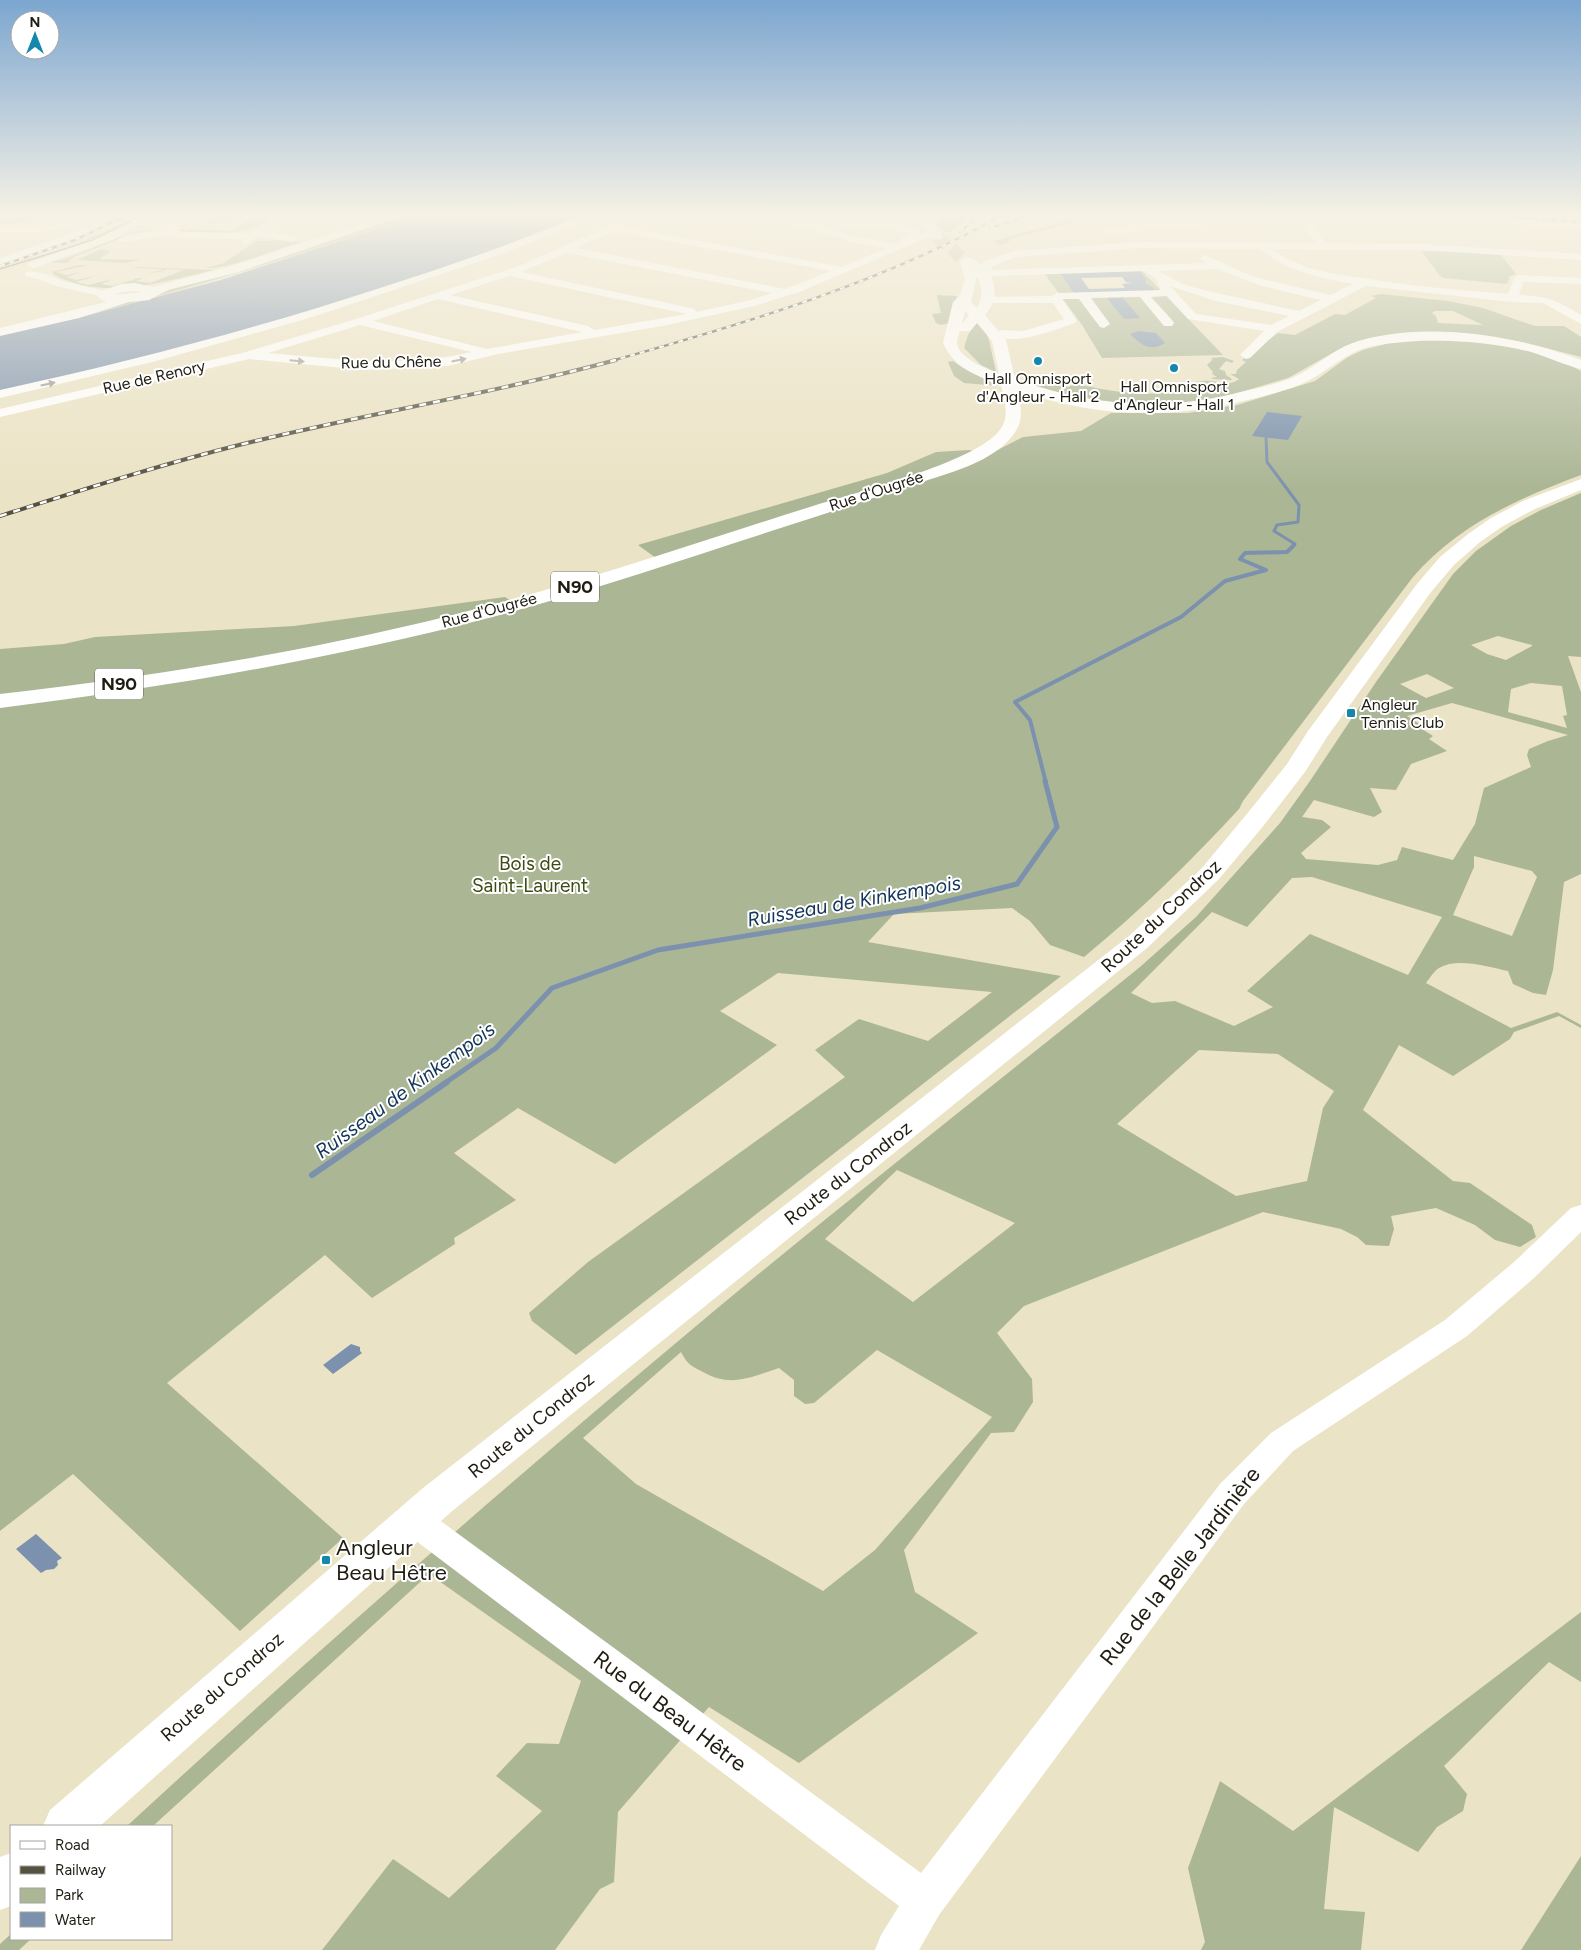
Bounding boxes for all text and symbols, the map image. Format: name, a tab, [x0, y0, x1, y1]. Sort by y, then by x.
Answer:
north arrow	[10, 10, 60, 60]
text: N	[30, 14, 40, 31]
street label: Rue du Chêne	[340, 352, 442, 372]
one-way arrow	[452, 355, 468, 363]
marker: Hall Omnisport d'Angleur - Hall 2	[1032, 355, 1044, 367]
street label: Rue de Renory	[101, 356, 208, 398]
one-way arrow	[290, 357, 306, 365]
marker: Hall Omnisport d'Angleur - Hall 1	[1168, 362, 1180, 374]
place label: Hall Omnisport d'Angleur - Hall 2	[976, 369, 1100, 406]
place label: Hall Omnisport d'Angleur - Hall 1	[1114, 377, 1234, 414]
one-way arrow	[40, 379, 56, 387]
street label: Rue d'Ougrée	[827, 467, 926, 515]
road number: N90	[551, 572, 599, 602]
street label: Rue d'Ougrée	[439, 588, 539, 632]
road number: N90	[95, 669, 143, 700]
place label: Angleur Tennis Club	[1361, 695, 1444, 732]
marker: Angleur Tennis Club	[1345, 707, 1357, 719]
park label: Bois de Saint-Laurent	[472, 852, 588, 897]
street label: Route du Condroz	[1096, 855, 1226, 977]
water label: Ruisseau de Kinkempois	[745, 870, 963, 932]
water label: Ruisseau de Kinkempois	[310, 1016, 500, 1163]
street label: Route du Condroz	[780, 1116, 916, 1230]
street label: Route du Condroz	[463, 1367, 599, 1483]
street label: Rue de la Belle Jardinière	[1094, 1461, 1266, 1671]
place label: Angleur Beau Hêtre	[336, 1534, 447, 1586]
marker: Angleur Beau Hêtre	[320, 1554, 332, 1566]
street label: Route du Condroz	[156, 1627, 288, 1747]
street label: Rue du Beau Hêtre	[588, 1645, 752, 1777]
legend	[10, 1825, 172, 1940]
text: Road	[55, 1836, 90, 1854]
text: Railway	[55, 1861, 106, 1879]
text: Park	[55, 1886, 84, 1904]
text: Water	[55, 1911, 95, 1929]

